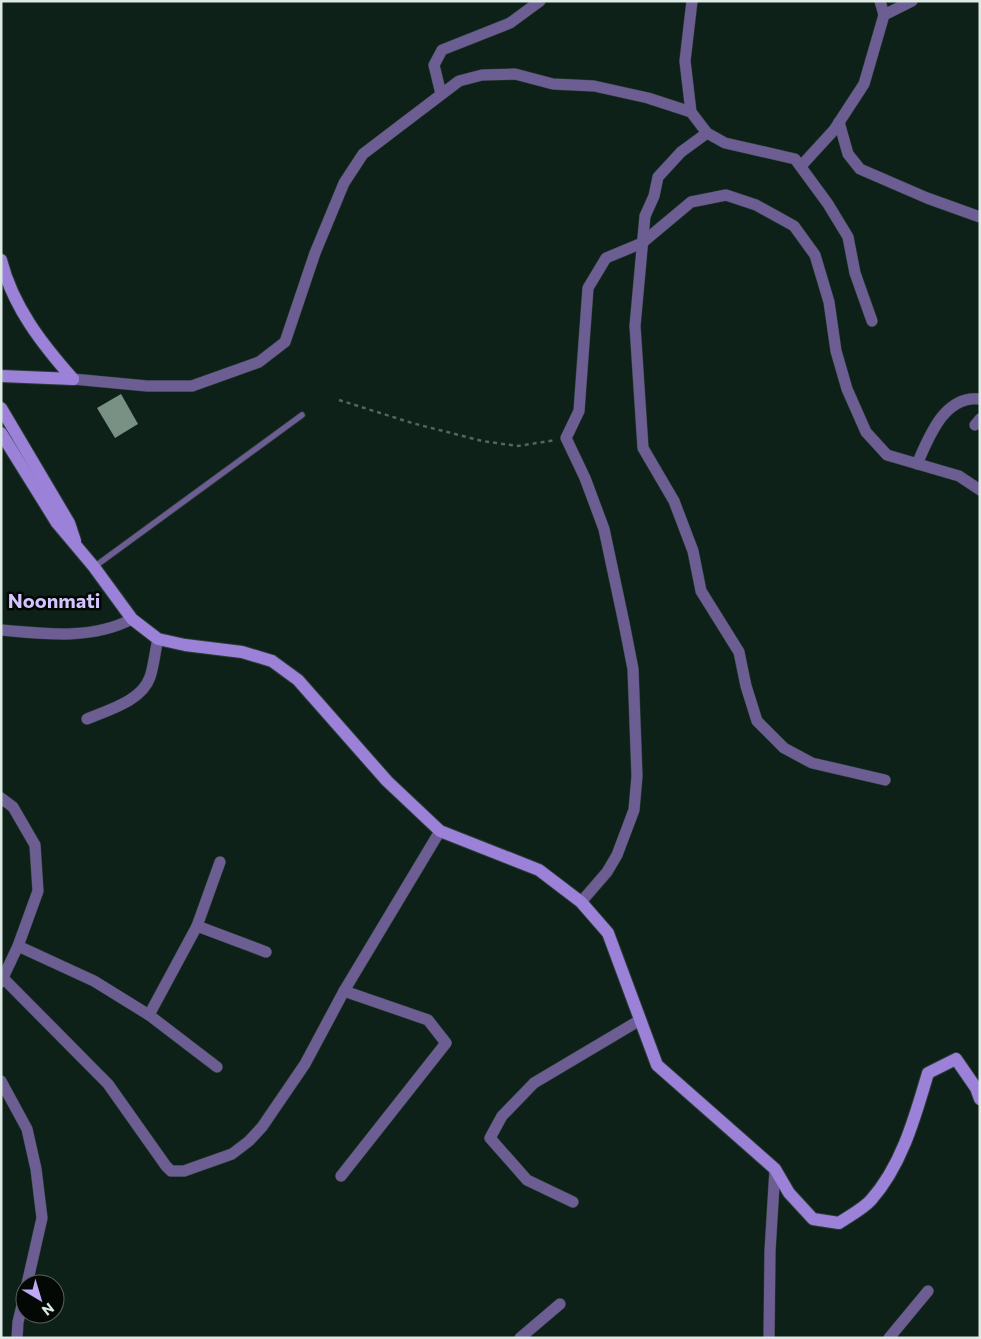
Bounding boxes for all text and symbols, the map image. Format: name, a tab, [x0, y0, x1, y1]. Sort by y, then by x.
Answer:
district label: Noonmati	[8, 588, 100, 612]
north arrow	[15, 1274, 65, 1324]
text: N	[39, 1300, 58, 1320]

